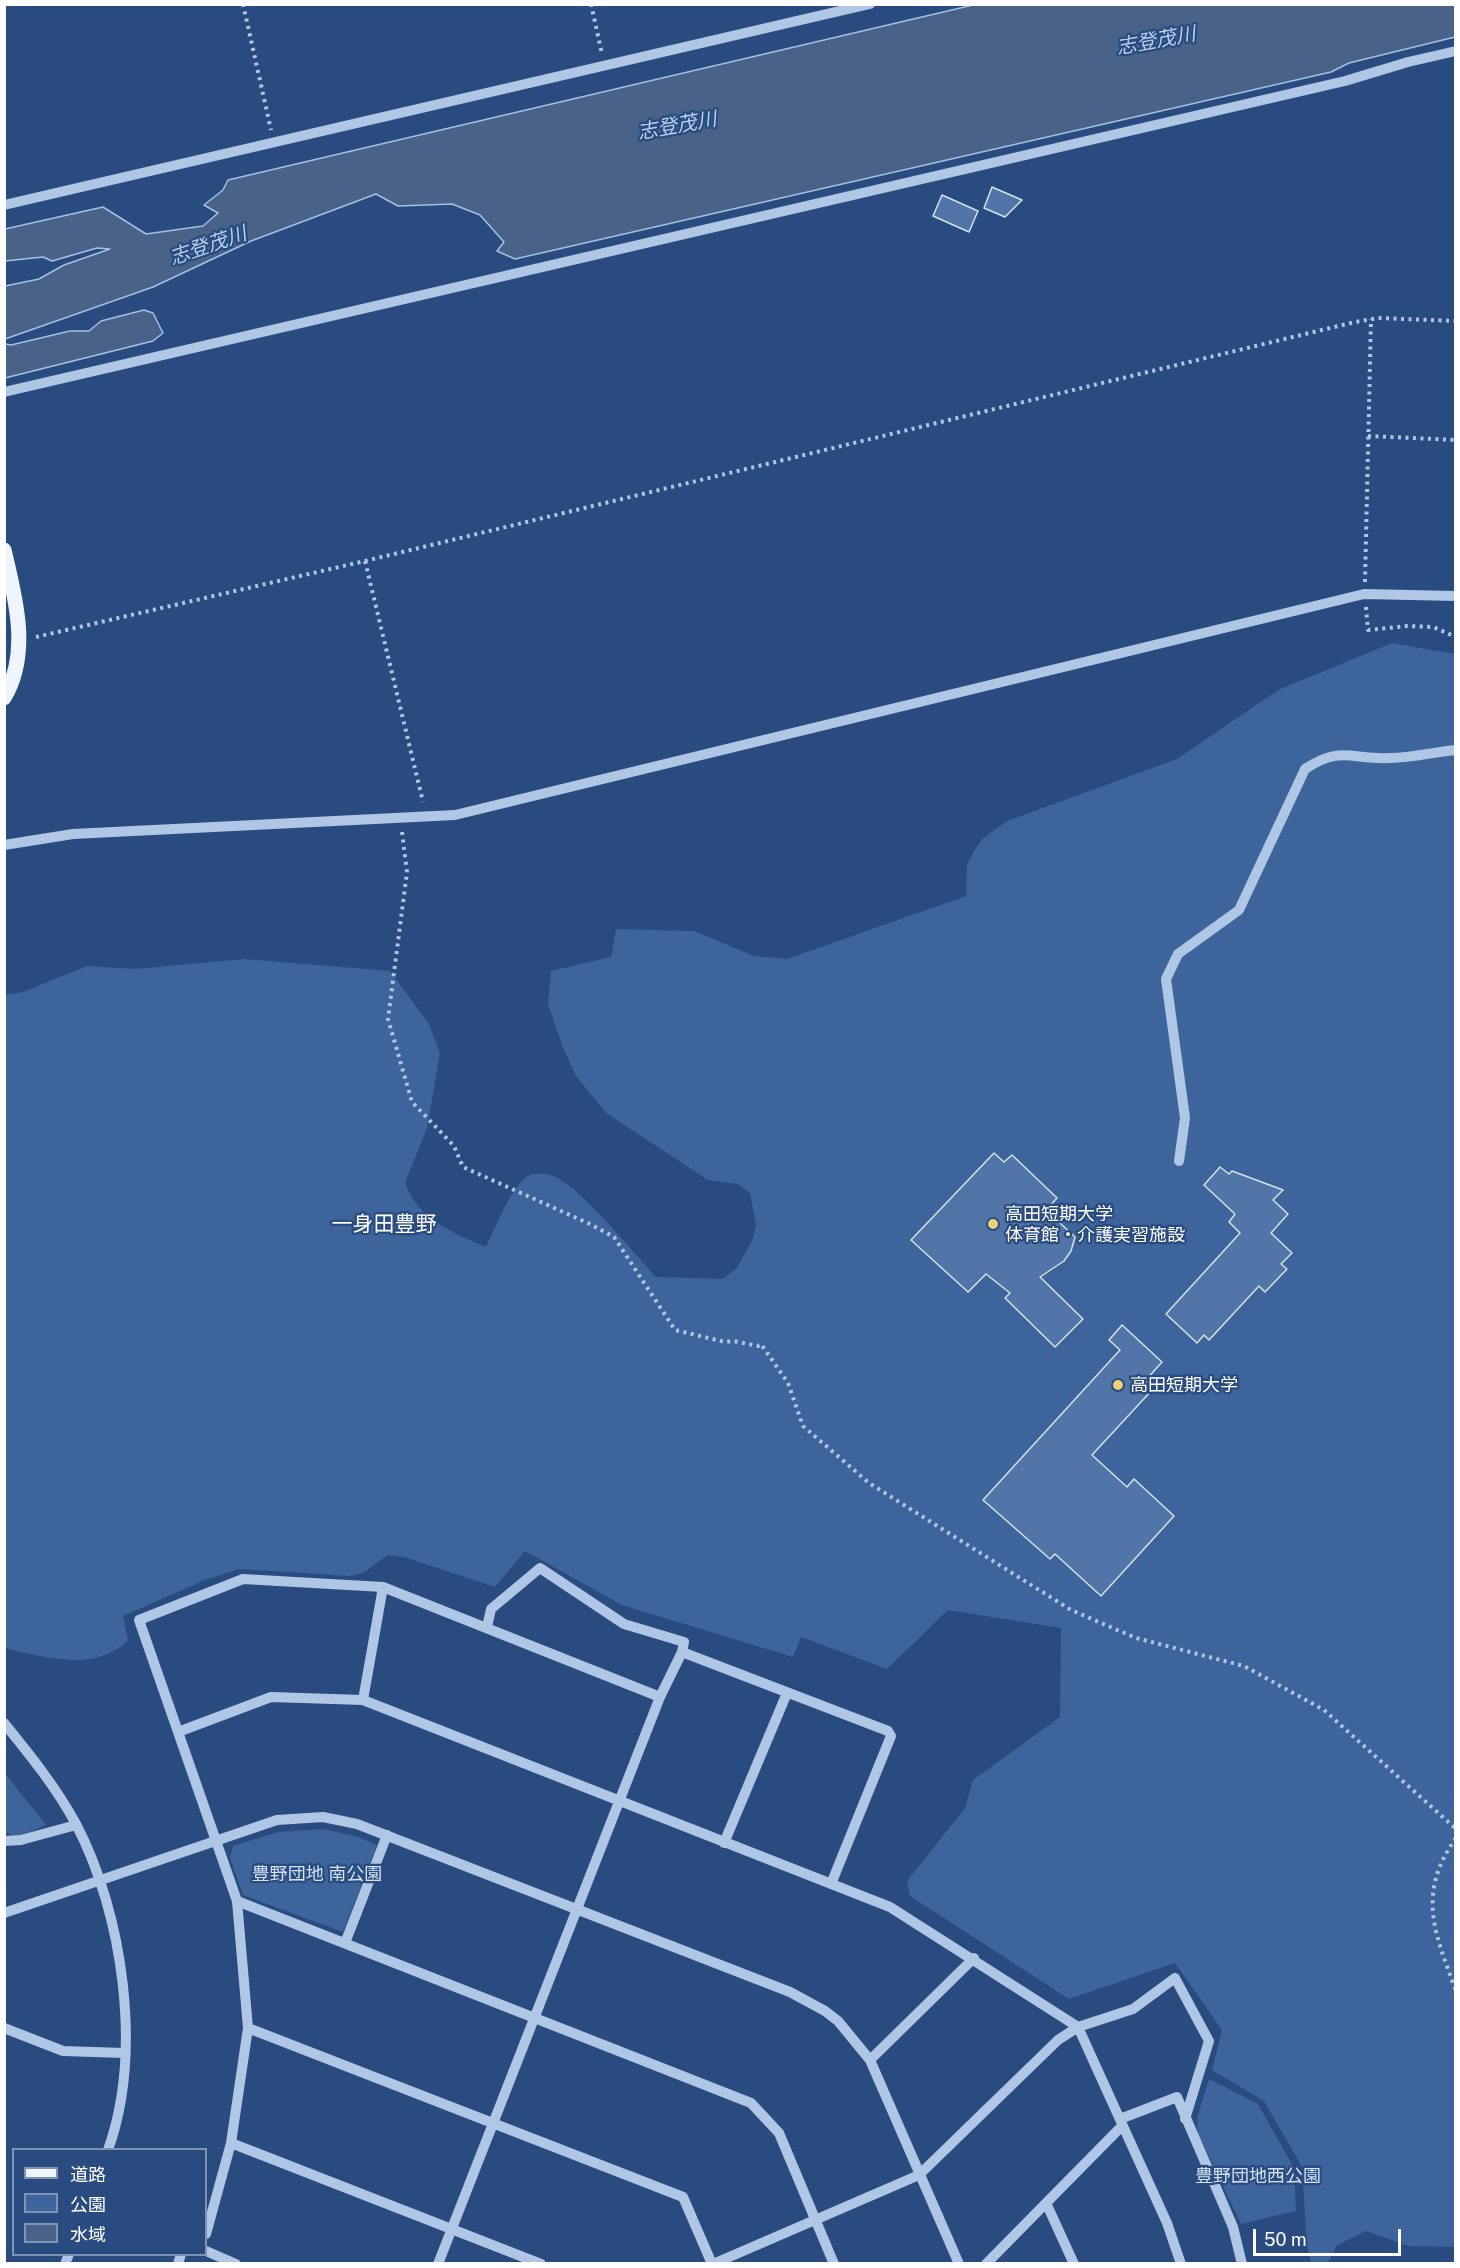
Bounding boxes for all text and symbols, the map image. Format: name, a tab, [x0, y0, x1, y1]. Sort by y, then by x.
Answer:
water label: 志登茂川	[1115, 22, 1197, 60]
water label: 志登茂川	[636, 107, 718, 145]
water label: 志登茂川	[166, 222, 250, 270]
place label: 高田短期大学 体育館・介護実習施設	[1005, 1203, 1185, 1246]
district label: 一身田豊野	[332, 1212, 436, 1238]
marker: 高田短期大学 体育館・介護実習施設	[986, 1217, 1000, 1231]
place label: 高田短期大学	[1130, 1374, 1238, 1396]
marker: 高田短期大学	[1111, 1378, 1125, 1392]
park label: 豊野団地 南公園	[252, 1863, 382, 1885]
legend	[12, 2148, 207, 2256]
text: 道路	[70, 2164, 106, 2185]
park label: 豊野団地西公園	[1195, 2165, 1321, 2187]
text: 公園	[70, 2194, 106, 2215]
scale bar	[1256, 2217, 1404, 2255]
text: 水域	[70, 2224, 106, 2245]
text: 50 m	[1264, 2229, 1307, 2250]

